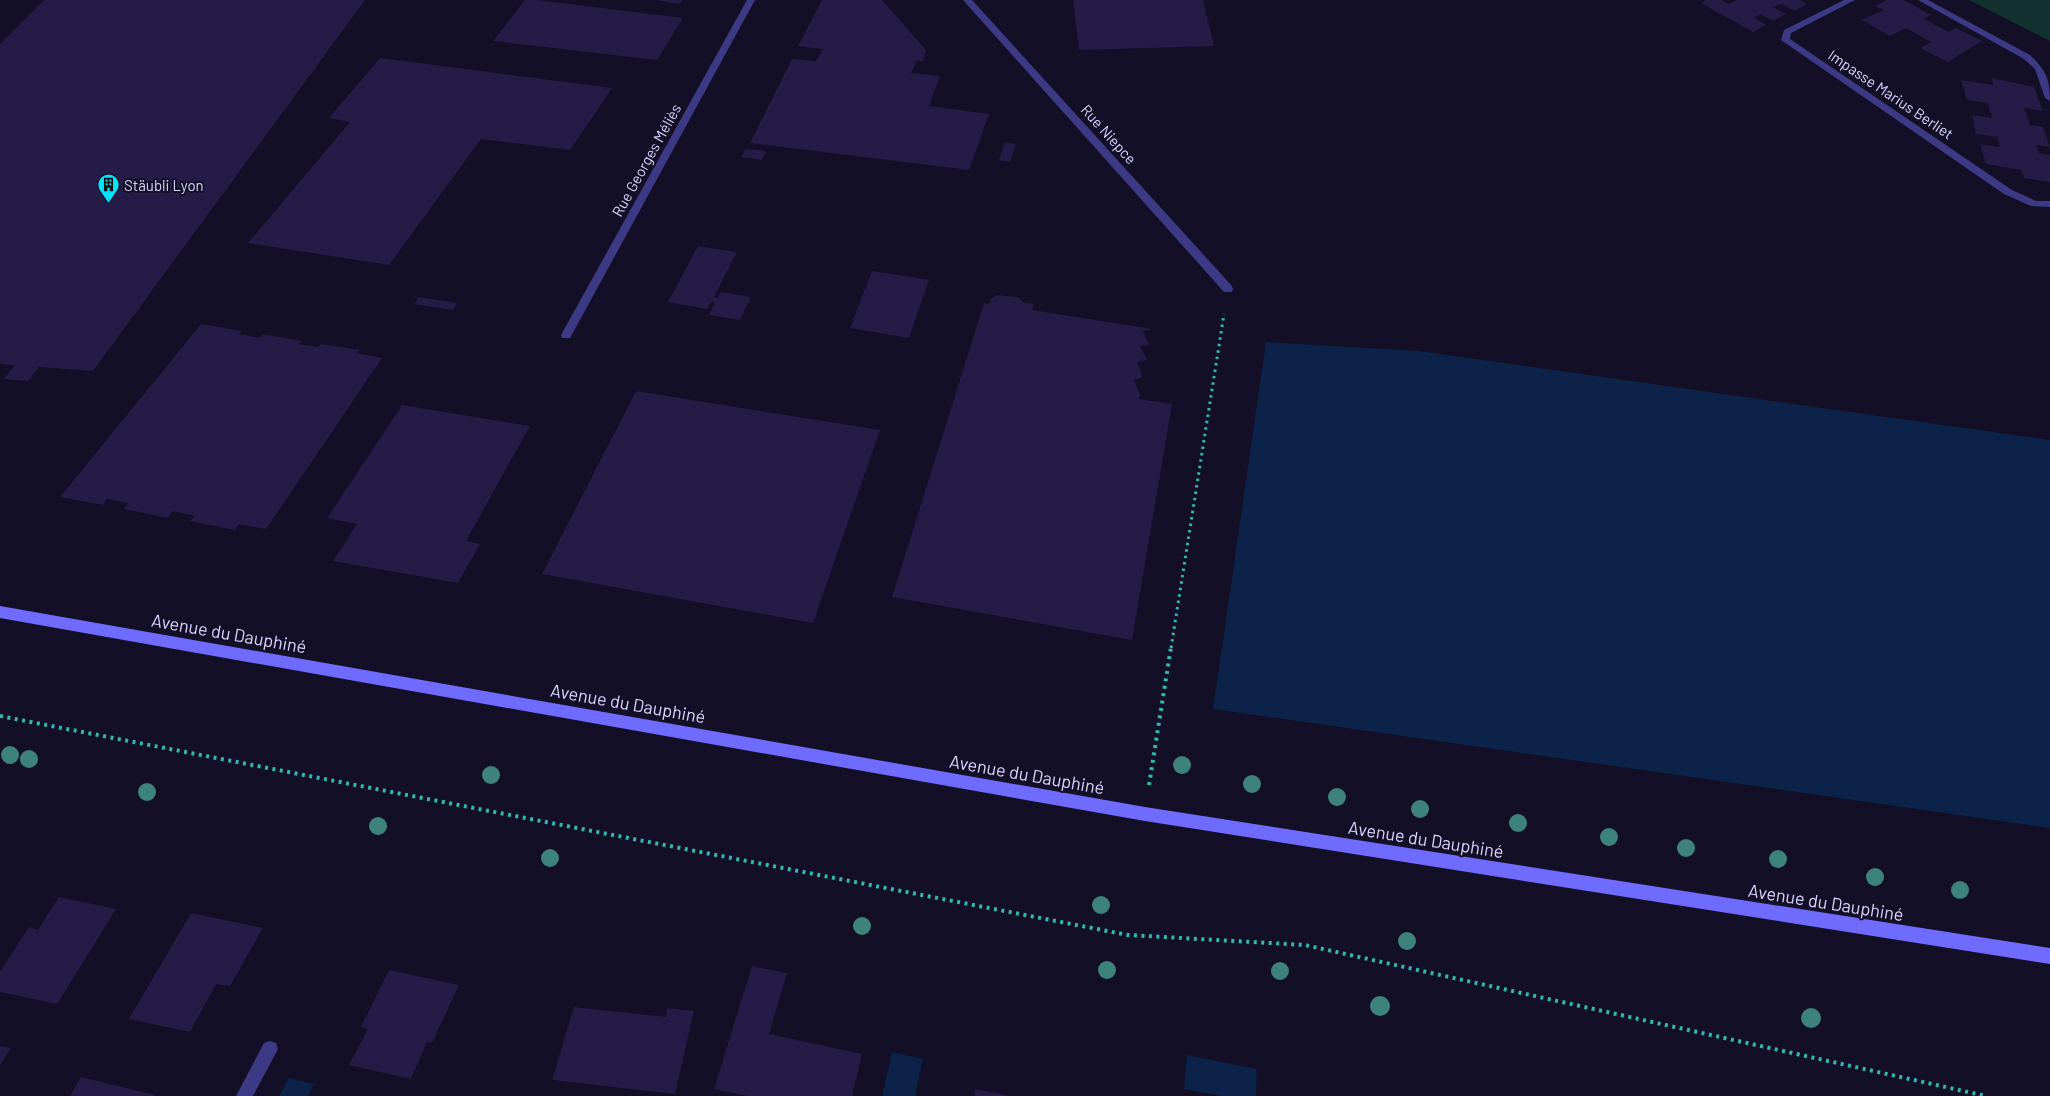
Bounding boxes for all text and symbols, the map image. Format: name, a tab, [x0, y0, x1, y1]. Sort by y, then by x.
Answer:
street label: Impasse Marius Berliet	[1825, 45, 1957, 143]
street label: Rue Niepce	[1078, 100, 1140, 168]
street label: Rue Georges Méliès	[608, 101, 684, 219]
building icon: Stäubli Lyon	[96, 173, 120, 204]
place label: Stäubli Lyon	[124, 176, 204, 194]
street label: Avenue du Dauphiné	[150, 609, 308, 657]
street label: Avenue du Dauphiné	[549, 679, 707, 727]
street label: Avenue du Dauphiné	[948, 750, 1106, 798]
street label: Avenue du Dauphiné	[1347, 816, 1505, 862]
street label: Avenue du Dauphiné	[1747, 879, 1905, 925]

